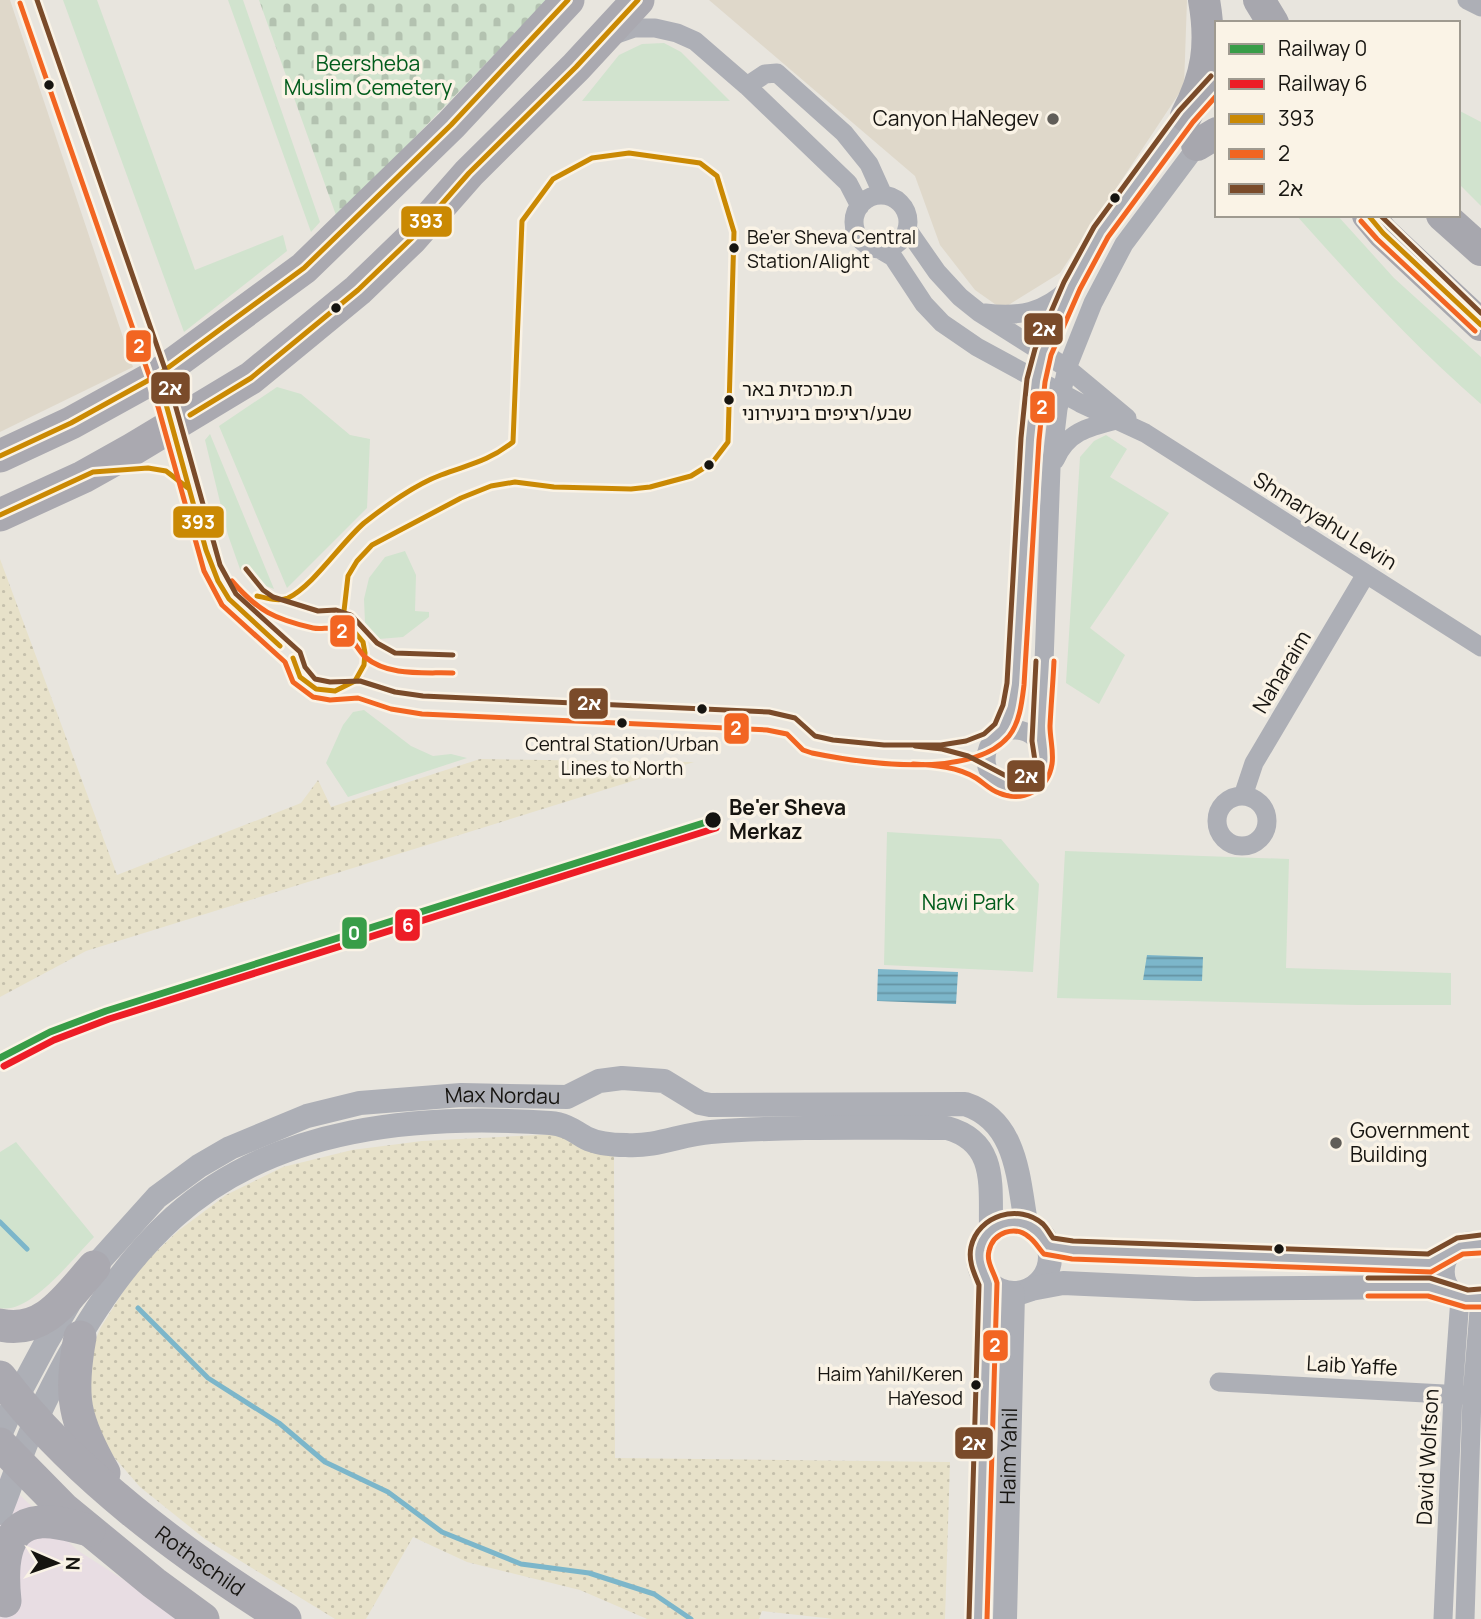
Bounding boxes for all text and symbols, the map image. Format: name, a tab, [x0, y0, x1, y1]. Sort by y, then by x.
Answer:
legend	[1215, 21, 1460, 217]
text: Railway 0	[1278, 34, 1367, 62]
park label: Beersheba Muslim Cemetery	[284, 49, 452, 101]
text: Railway 6	[1278, 69, 1368, 97]
unlabelled marker	[42, 78, 56, 92]
place label: Canyon HaNegev	[873, 104, 1039, 132]
text: 393	[1278, 104, 1314, 132]
marker: Canyon HaNegev	[1045, 111, 1061, 127]
text: 2	[1278, 139, 1290, 167]
text: 2א	[1278, 174, 1303, 202]
unlabelled marker	[1108, 191, 1122, 205]
line badge: 393	[400, 205, 453, 238]
text: 393	[409, 208, 443, 234]
place label: Be'er Sheva Central Station/Alight	[747, 224, 916, 274]
marker: Be'er Sheva Central Station/Alight	[727, 241, 741, 255]
unlabelled marker	[329, 301, 343, 315]
line badge: 2א	[1023, 312, 1064, 346]
text: 2א	[1032, 316, 1056, 342]
line badge: 2	[125, 329, 152, 363]
text: 2	[133, 333, 145, 359]
line badge: 2א	[150, 371, 191, 405]
text: 2א	[158, 375, 182, 401]
place label: ת.מרכזית באר שבע/רציפים בינעירוני	[742, 376, 912, 426]
line badge: 2	[1029, 390, 1056, 424]
marker: ת.מרכזית באר שבע/רציפים בינעירוני	[722, 393, 736, 407]
text: 2	[1036, 394, 1048, 420]
unlabelled marker	[702, 458, 716, 472]
street label: Shmaryahu Levin	[1248, 465, 1403, 576]
line badge: 393	[172, 505, 225, 539]
text: 393	[181, 509, 215, 535]
line badge: 2	[329, 614, 356, 648]
text: 2	[336, 618, 348, 644]
street label: Naharaim	[1246, 625, 1317, 718]
line badge: 2א	[568, 687, 609, 720]
text: 2א	[577, 690, 601, 716]
unlabelled marker	[695, 702, 709, 716]
line badge: 2	[723, 712, 750, 745]
text: 2	[730, 715, 742, 741]
marker: Central Station/Urban Lines to North	[615, 716, 629, 730]
place label: Central Station/Urban Lines to North	[525, 731, 719, 781]
line badge: 2א	[1006, 759, 1046, 793]
text: 2א	[1014, 763, 1038, 789]
place label: Be'er Sheva Merkaz	[729, 793, 846, 845]
marker: Be'er Sheva Merkaz	[703, 810, 723, 830]
park label: Nawi Park	[922, 888, 1015, 916]
line badge: 6	[394, 908, 421, 942]
text: 6	[402, 912, 414, 938]
line badge: 0	[341, 916, 368, 950]
text: 0	[348, 920, 360, 946]
street label: Max Nordau	[444, 1080, 561, 1110]
place label: Government Building	[1350, 1116, 1470, 1168]
marker: Government Building	[1328, 1135, 1344, 1151]
unlabelled marker	[1272, 1242, 1286, 1256]
line badge: 2	[982, 1329, 1009, 1362]
text: 2	[989, 1332, 1001, 1358]
street label: Laib Yaffe	[1306, 1349, 1398, 1381]
place label: Haim Yahil/Keren HaYesod	[818, 1361, 963, 1411]
marker: Haim Yahil/Keren HaYesod	[969, 1378, 983, 1392]
street label: David Wolfson	[1409, 1388, 1445, 1526]
street label: Haim Yahil	[993, 1407, 1023, 1505]
line badge: 2א	[954, 1426, 994, 1460]
text: 2א	[962, 1430, 986, 1456]
street label: Rothschild	[150, 1519, 251, 1602]
north arrow	[21, 1528, 91, 1598]
text: N	[60, 1556, 86, 1571]

